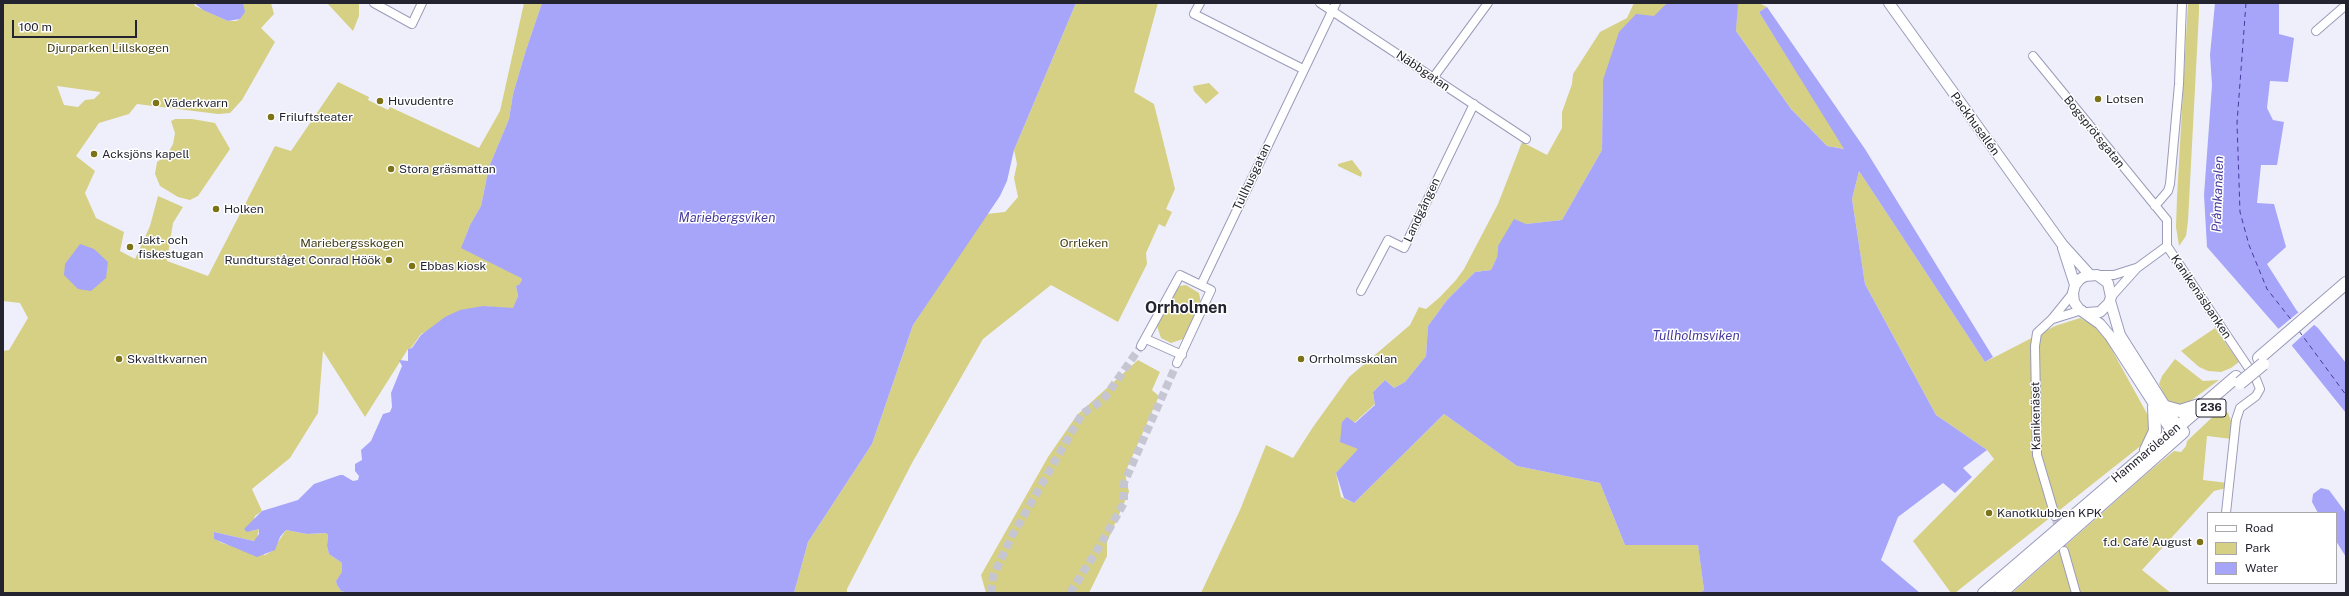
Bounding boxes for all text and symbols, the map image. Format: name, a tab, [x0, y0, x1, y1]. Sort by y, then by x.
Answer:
scale bar	[14, 12, 139, 38]
text: 100 m	[19, 20, 52, 34]
park label: Djurparken Lillskogen	[47, 41, 169, 55]
street label: Näbbgatan	[1393, 48, 1453, 94]
street label: Packhusallén	[1947, 90, 2003, 158]
place label: Lotsen	[2106, 92, 2144, 106]
street label: Bogsprötsgatan	[2060, 93, 2128, 171]
place label: Huvudentre	[388, 94, 454, 108]
marker: Lotsen	[2093, 94, 2103, 104]
place label: Väderkvarn	[164, 96, 228, 110]
marker: Huvudentre	[375, 96, 385, 106]
marker: Väderkvarn	[151, 98, 161, 108]
place label: Friluftsteater	[279, 110, 353, 124]
marker: Friluftsteater	[266, 112, 276, 122]
street label: Tullhusgatan	[1230, 141, 1274, 213]
place label: Acksjöns kapell	[102, 147, 190, 161]
marker: Acksjöns kapell	[89, 149, 99, 159]
water label: Pråmkanalen	[2209, 156, 2227, 232]
place label: Stora gräsmattan	[399, 162, 496, 176]
marker: Stora gräsmattan	[386, 164, 396, 174]
street label: Landgången	[1401, 176, 1443, 244]
place label: Holken	[224, 202, 264, 216]
marker: Holken	[211, 204, 221, 214]
water label: Mariebergsviken	[679, 210, 775, 226]
place label: Jakt- och fiskestugan	[138, 233, 203, 261]
park label: Mariebergsskogen	[300, 236, 404, 250]
park label: Orrleken	[1060, 236, 1108, 250]
marker: Jakt- och fiskestugan	[125, 242, 135, 252]
street label: Kanikenäsbanken	[2168, 252, 2234, 342]
place label: Rundturståget Conrad Höök	[224, 253, 381, 267]
marker: Rundturståget Conrad Höök	[384, 255, 394, 265]
place label: Ebbas kiosk	[420, 259, 486, 273]
marker: Ebbas kiosk	[407, 261, 417, 271]
district label: Orrholmen	[1145, 298, 1227, 318]
water label: Tullholmsviken	[1652, 328, 1740, 344]
place label: Skvaltkvarnen	[127, 352, 207, 366]
place label: Orrholmsskolan	[1309, 352, 1397, 366]
marker: Skvaltkvarnen	[114, 354, 124, 364]
marker: Orrholmsskolan	[1296, 354, 1306, 364]
street label: Kanikenäset	[2028, 382, 2044, 450]
road number: 236	[2196, 399, 2226, 417]
street label: Hammaröleden	[2109, 420, 2183, 486]
place label: Kanotklubben KPK	[1997, 506, 2102, 520]
marker: Kanotklubben KPK	[1984, 508, 1994, 518]
legend	[2207, 512, 2337, 584]
text: Road	[2245, 521, 2273, 535]
place label: f.d. Café August	[2103, 535, 2192, 549]
marker: f.d. Café August	[2195, 537, 2205, 547]
text: Park	[2245, 541, 2271, 555]
text: Water	[2245, 561, 2278, 575]

